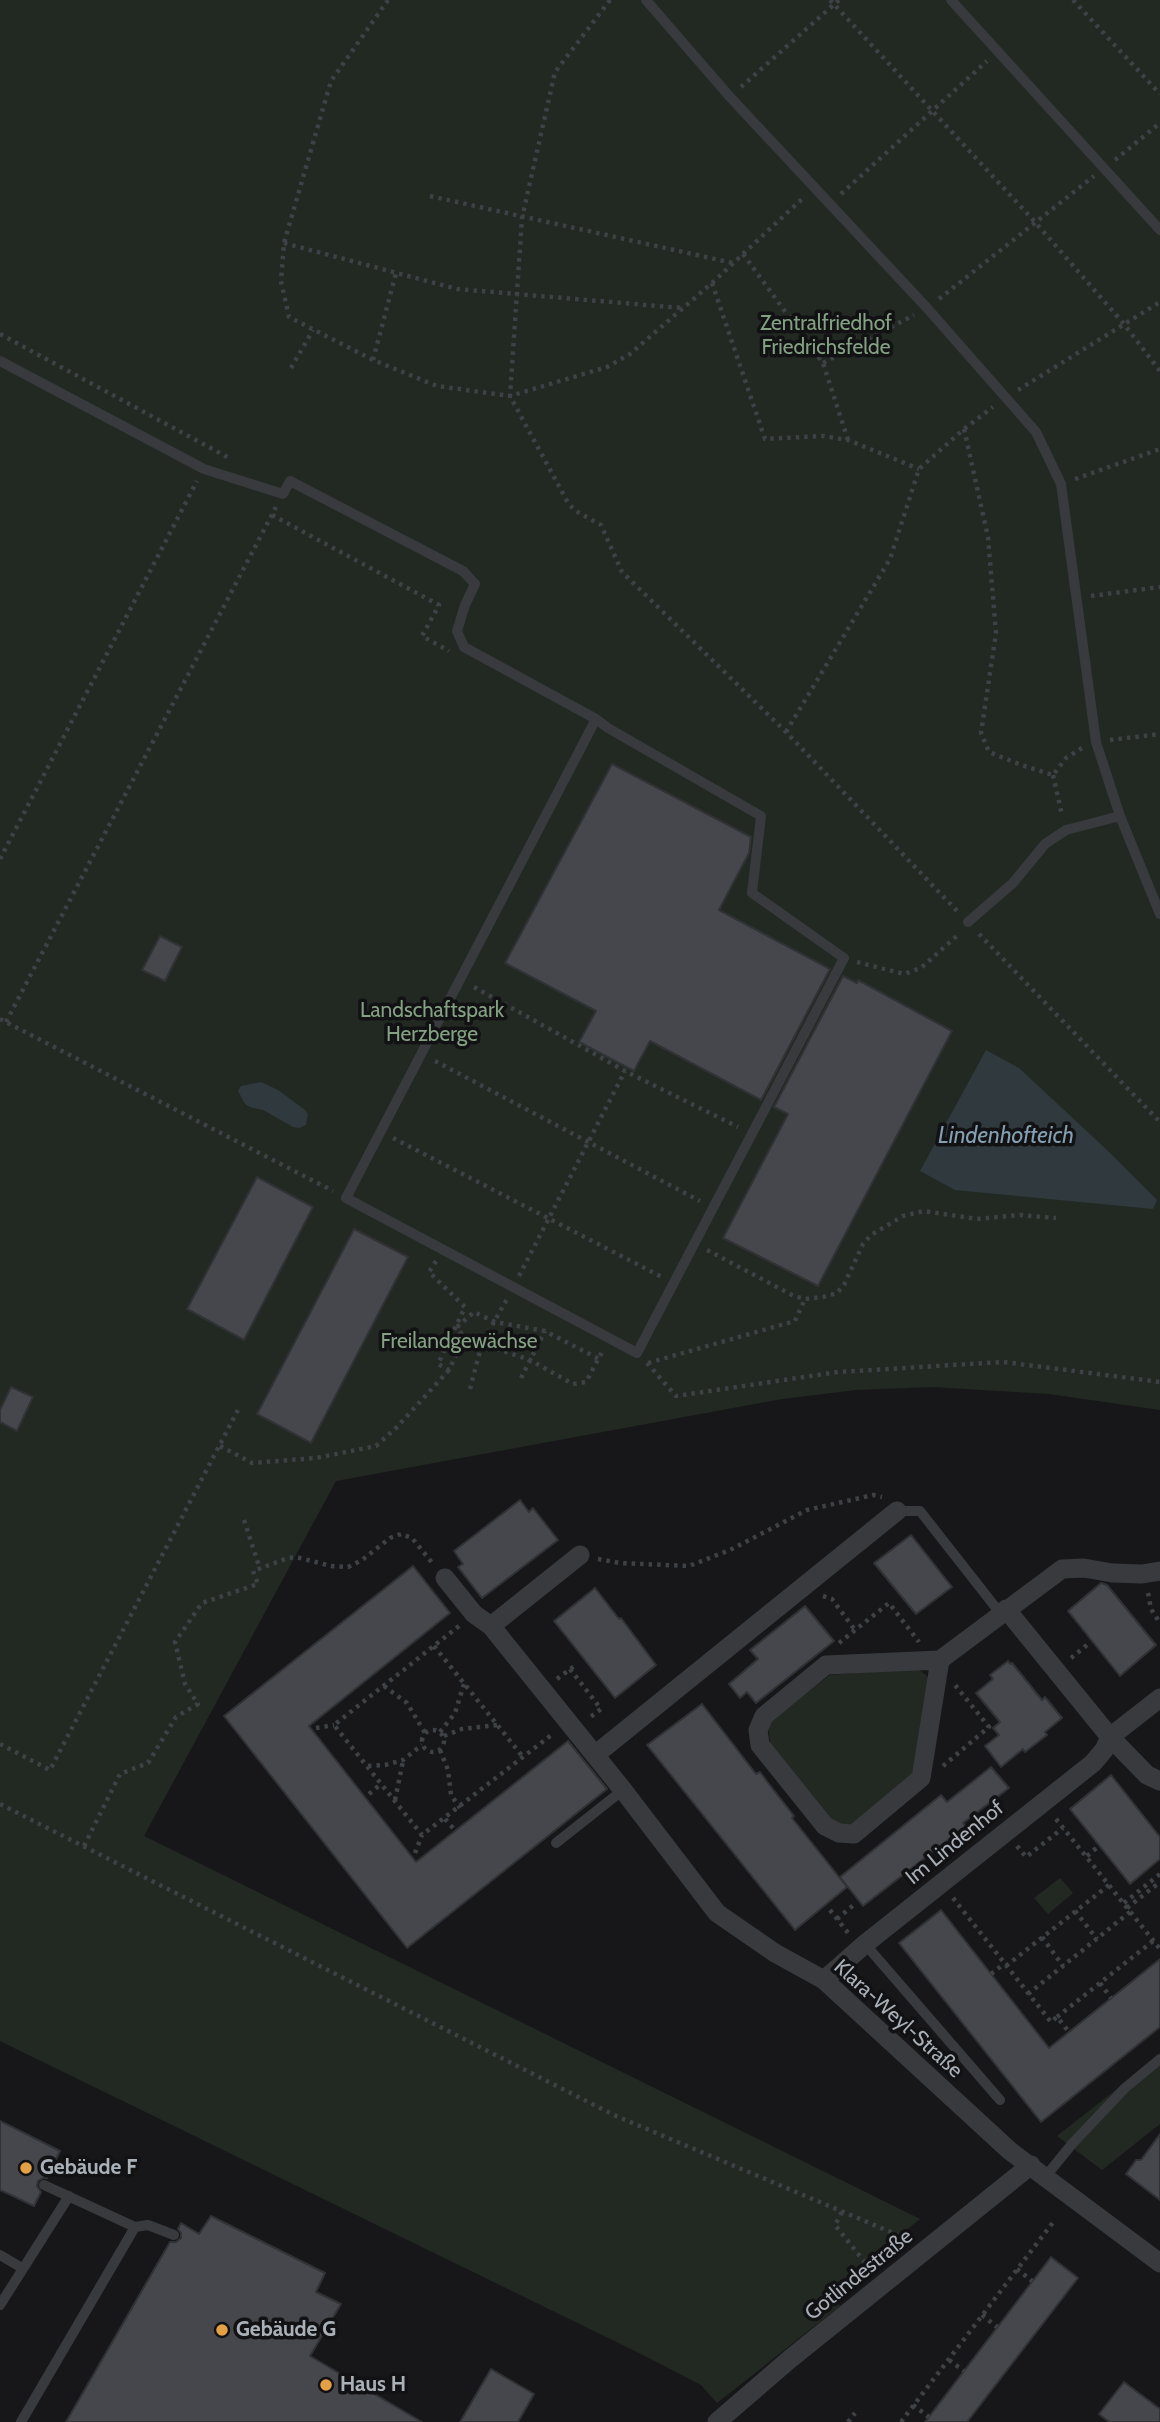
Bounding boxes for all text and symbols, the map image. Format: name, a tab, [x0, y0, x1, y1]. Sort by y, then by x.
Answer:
park label: Zentralfriedhof Friedrichsfelde	[760, 311, 892, 361]
park label: Landschaftspark Herzberge	[360, 998, 504, 1048]
water label: Lindenhofteich	[938, 1122, 1074, 1150]
park label: Freilandgewächse	[381, 1329, 537, 1355]
street label: Im Lindenhof	[901, 1796, 1009, 1890]
street label: Klara-Weyl-Straße	[828, 1955, 968, 2083]
place label: Gebäude F	[40, 2155, 137, 2181]
marker: Gebäude F	[18, 2160, 34, 2176]
street label: Gotlindestraße	[800, 2224, 918, 2326]
place label: Gebäude G	[236, 2317, 336, 2343]
marker: Gebäude G	[214, 2322, 230, 2338]
place label: Haus H	[340, 2372, 406, 2398]
marker: Haus H	[318, 2377, 334, 2393]

